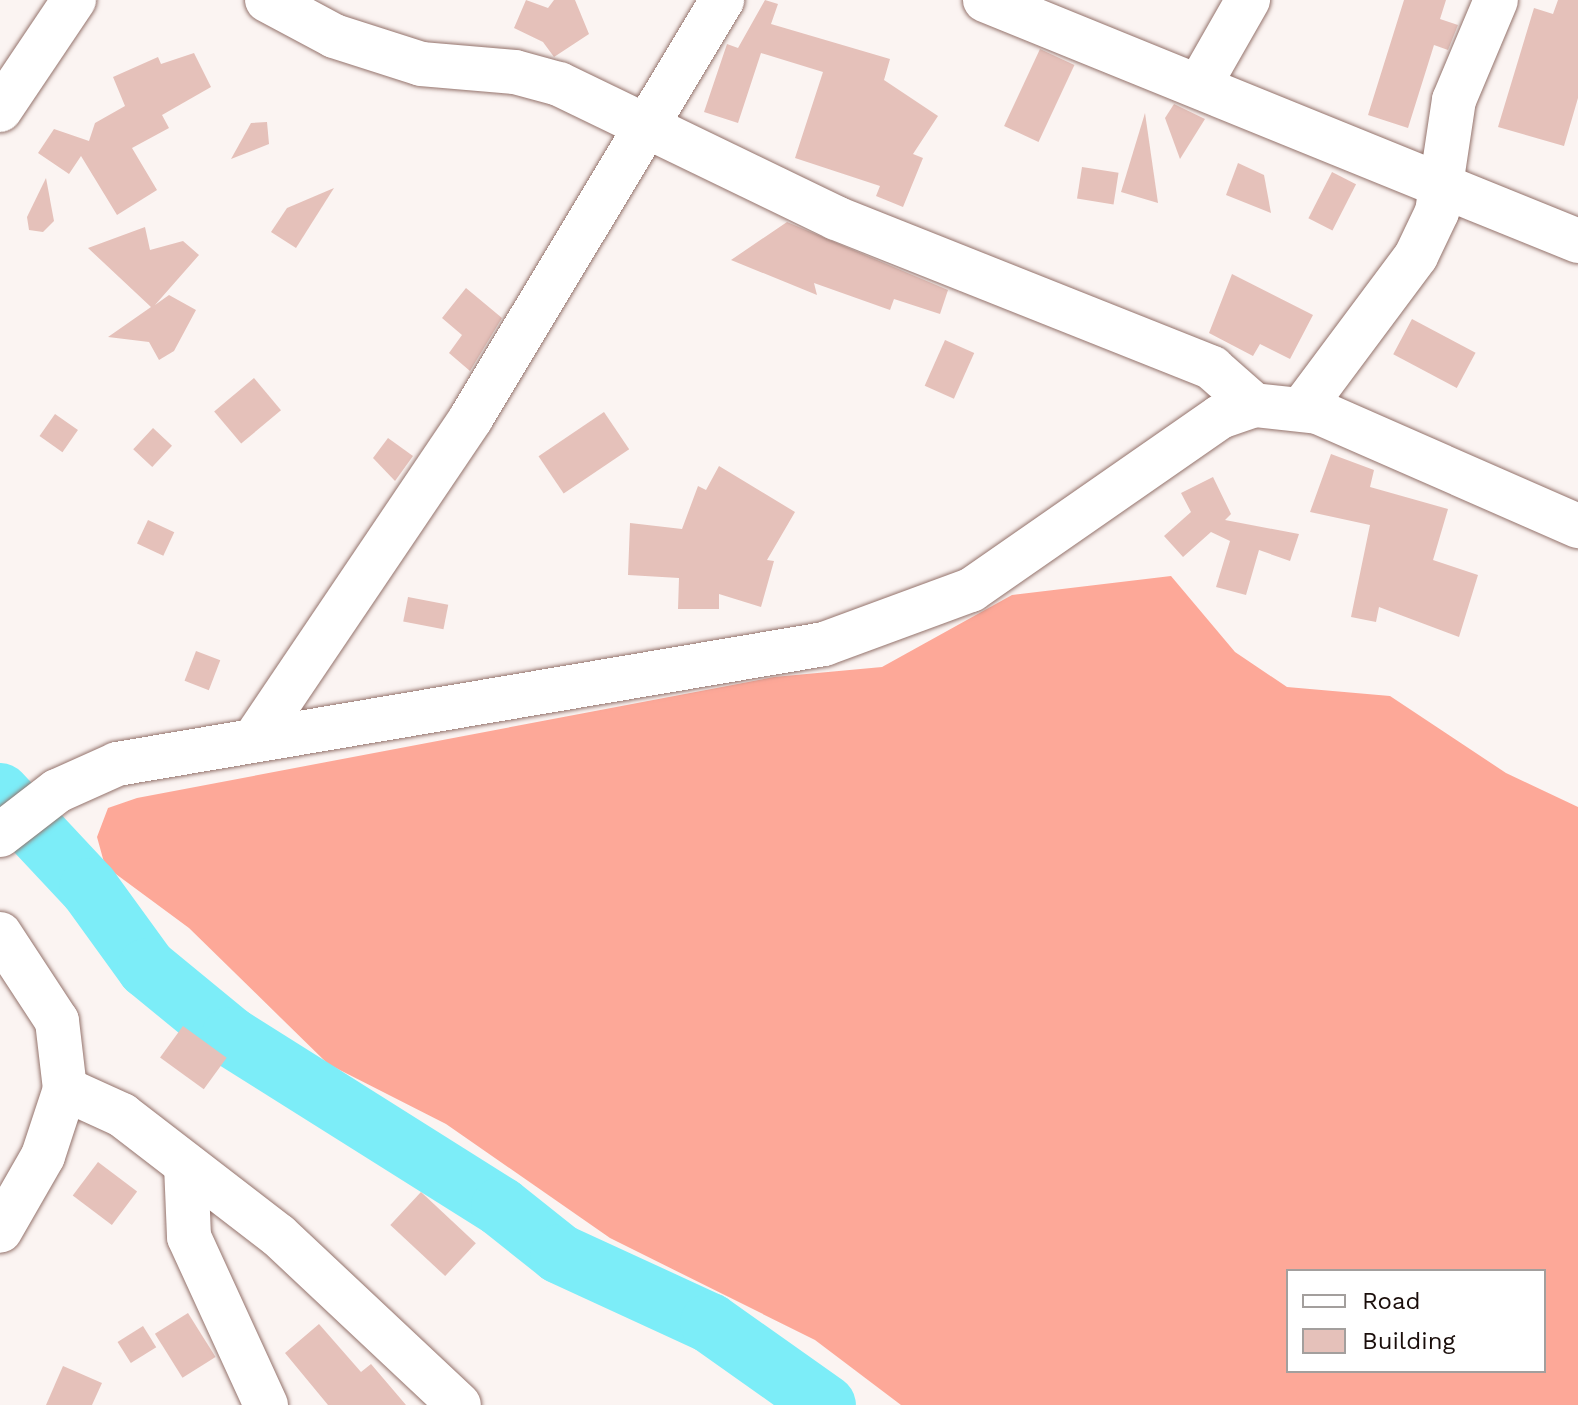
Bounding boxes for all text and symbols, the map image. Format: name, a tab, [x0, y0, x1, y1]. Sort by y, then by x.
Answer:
legend	[1286, 1269, 1546, 1373]
text: Road	[1362, 1287, 1421, 1315]
text: Building	[1362, 1327, 1455, 1355]

